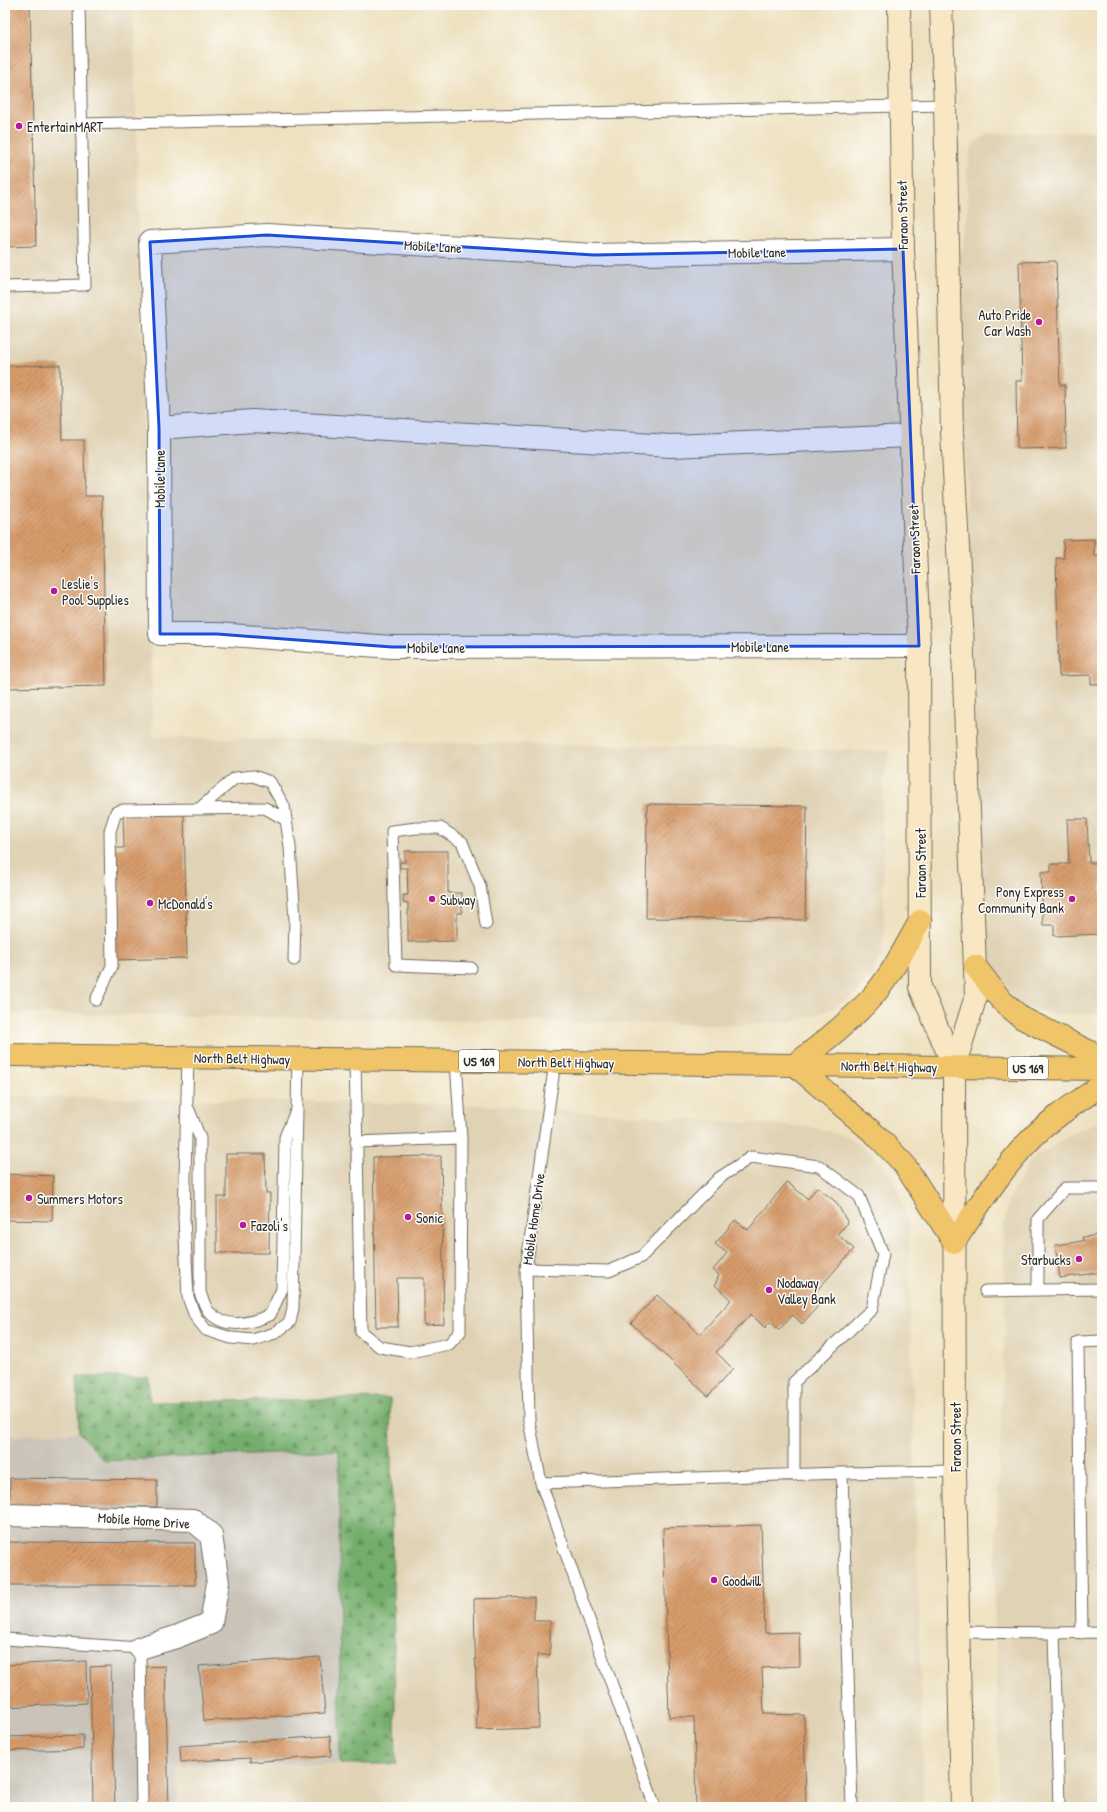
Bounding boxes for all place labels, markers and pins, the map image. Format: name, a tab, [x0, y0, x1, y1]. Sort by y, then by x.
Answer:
place label: EntertainMART	[27, 117, 104, 136]
marker: EntertainMART	[14, 121, 24, 131]
place label: Auto Pride Car Wash	[979, 305, 1031, 340]
marker: Auto Pride Car Wash	[1034, 317, 1044, 327]
place label: Leslie's Pool Supplies	[62, 574, 129, 610]
marker: Leslie's Pool Supplies	[49, 586, 59, 596]
place label: Pony Express Community Bank	[978, 882, 1064, 918]
place label: Subway	[440, 890, 476, 910]
place label: McDonald's	[158, 894, 213, 913]
marker: Subway	[427, 894, 437, 904]
marker: Pony Express Community Bank	[1067, 894, 1077, 904]
marker: McDonald's	[145, 898, 155, 908]
place label: Summers Motors	[37, 1189, 123, 1208]
marker: Summers Motors	[24, 1193, 34, 1203]
place label: Sonic	[416, 1208, 444, 1227]
marker: Sonic	[403, 1212, 413, 1222]
place label: Fazoli's	[250, 1216, 288, 1235]
marker: Fazoli's	[238, 1220, 248, 1230]
place label: Starbucks	[1021, 1250, 1071, 1269]
marker: Starbucks	[1074, 1254, 1084, 1264]
place label: Nodaway Valley Bank	[777, 1273, 836, 1309]
marker: Nodaway Valley Bank	[764, 1285, 774, 1295]
place label: Goodwill	[722, 1571, 762, 1590]
marker: Goodwill	[709, 1575, 719, 1585]

